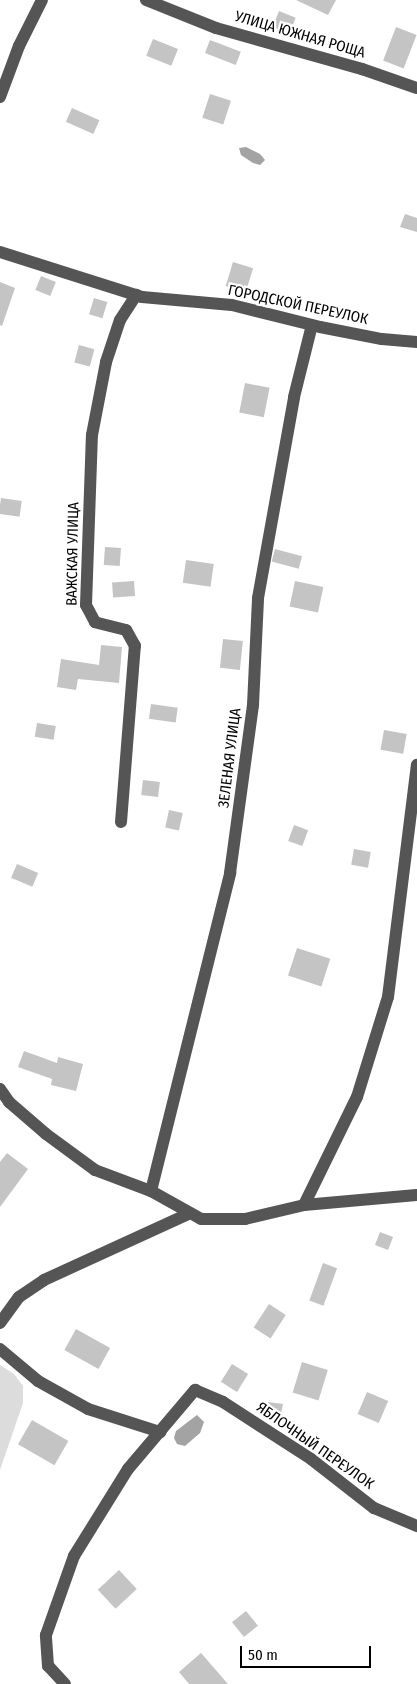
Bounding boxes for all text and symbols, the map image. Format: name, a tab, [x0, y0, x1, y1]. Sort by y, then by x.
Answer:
street label: УЛИЦА ЮЖНАЯ РОЩА	[233, 8, 367, 62]
street label: ГОРОДСКОЙ ПЕРЕУЛОК	[226, 281, 370, 329]
street label: ВАЖСКАЯ УЛИЦА	[63, 502, 83, 606]
street label: ЗЕЛЕНАЯ УЛИЦА	[215, 707, 245, 809]
street label: ЯБЛОЧНЫЙ ПЕРЕУЛОК	[253, 1399, 377, 1493]
scale bar	[242, 1636, 373, 1668]
text: 50 m	[248, 1646, 278, 1664]

